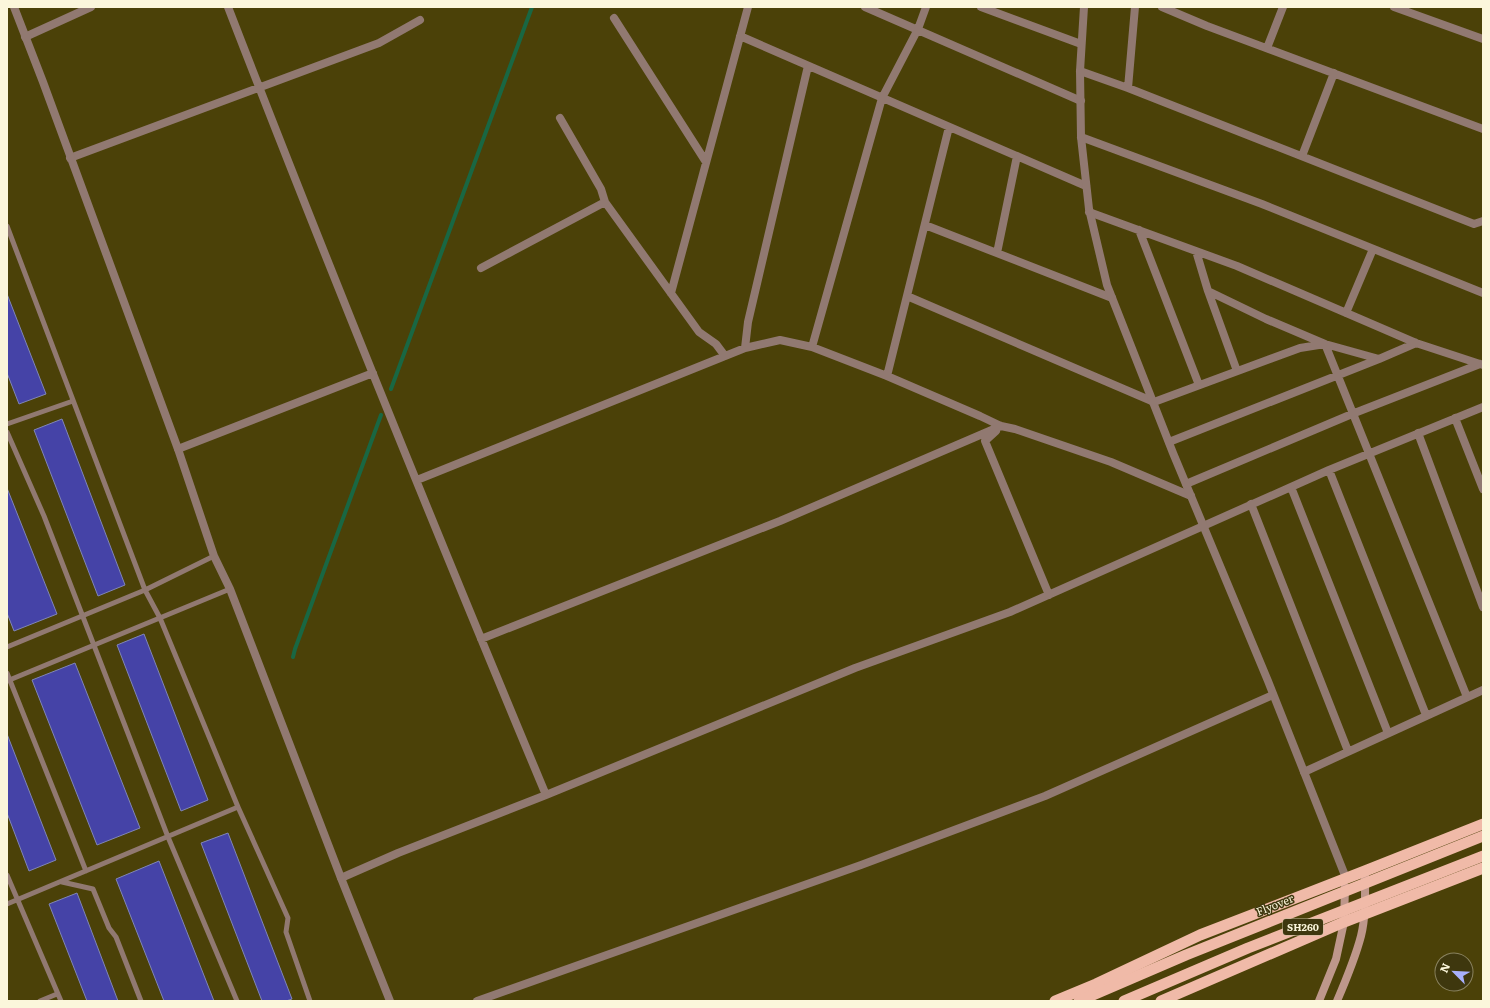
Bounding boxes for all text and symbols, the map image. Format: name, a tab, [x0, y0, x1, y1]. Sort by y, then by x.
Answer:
street label: Flyover	[1253, 889, 1297, 919]
road number: SH260	[1283, 919, 1323, 935]
north arrow	[1434, 952, 1474, 992]
text: N	[1435, 960, 1453, 975]

